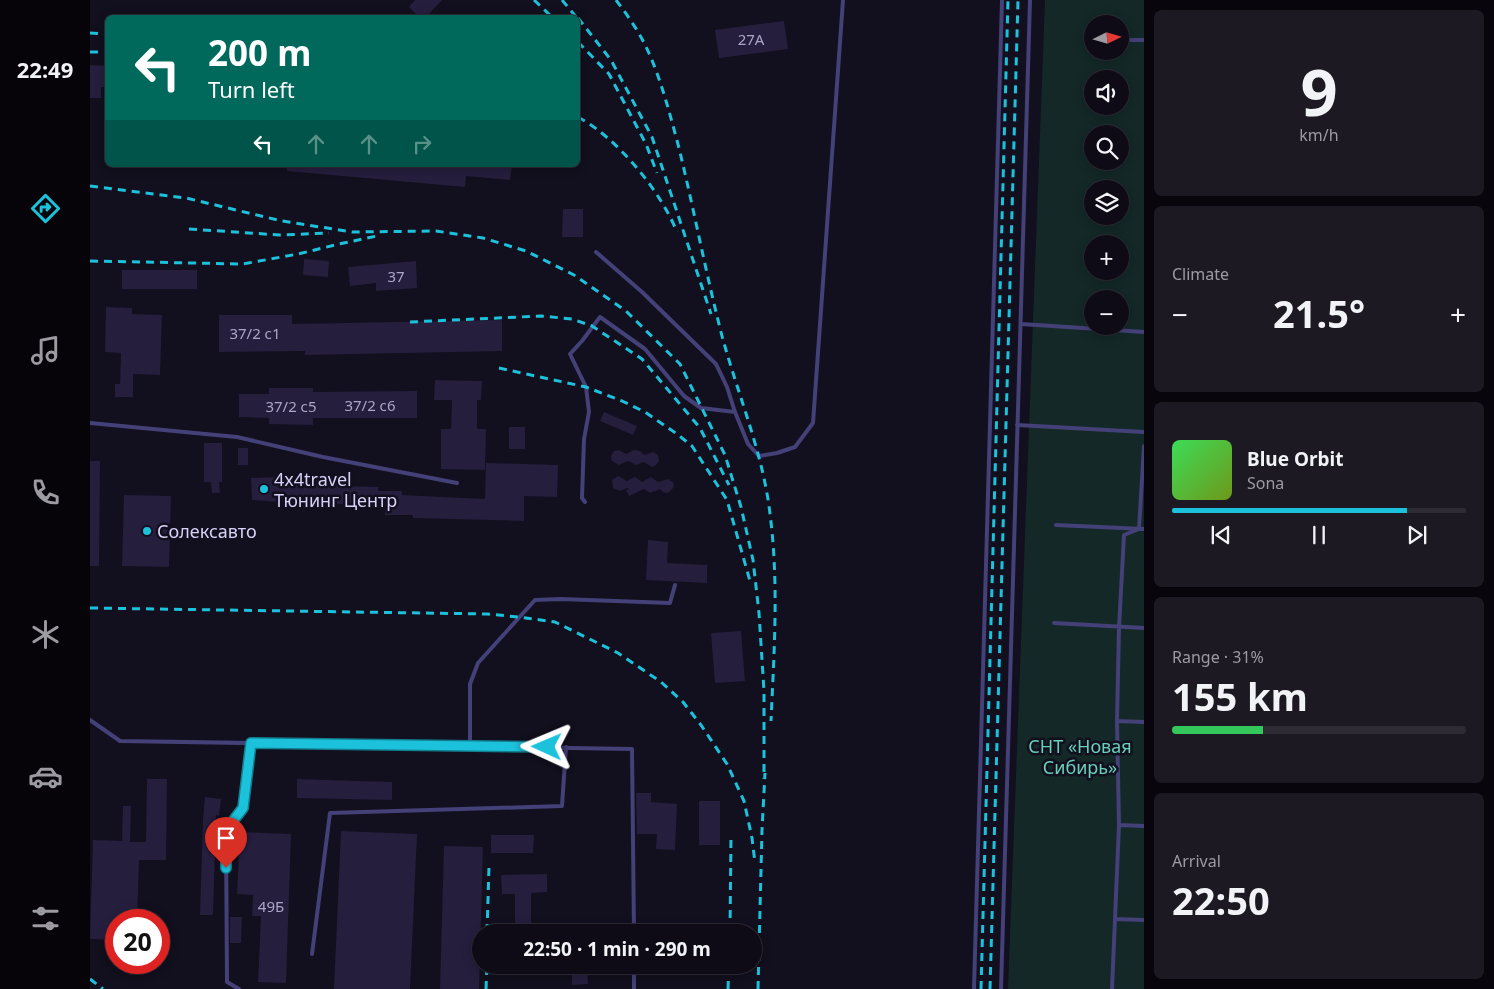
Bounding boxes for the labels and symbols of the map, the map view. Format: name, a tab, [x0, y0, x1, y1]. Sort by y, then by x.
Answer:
north arrow	[1084, 15, 1129, 60]
house number: 27А	[738, 29, 765, 49]
house number: 37	[387, 266, 405, 286]
house number: 37/2 с1	[229, 323, 281, 343]
house number: 37/2 с6	[344, 395, 396, 415]
house number: 37/2 с5	[265, 396, 317, 416]
place label: 4x4travel Тюнинг Центр	[274, 467, 397, 512]
marker: 4x4travel Тюнинг Центр	[258, 483, 270, 495]
place label: Солексавто	[157, 519, 257, 543]
marker: Солексавто	[141, 525, 153, 537]
position arrow	[520, 720, 572, 772]
park label: СНТ «Новая Сибирь»	[1028, 734, 1132, 779]
pin	[205, 817, 247, 868]
house number: 49Б	[258, 896, 284, 916]
speed limit sign: 20	[105, 909, 170, 974]

